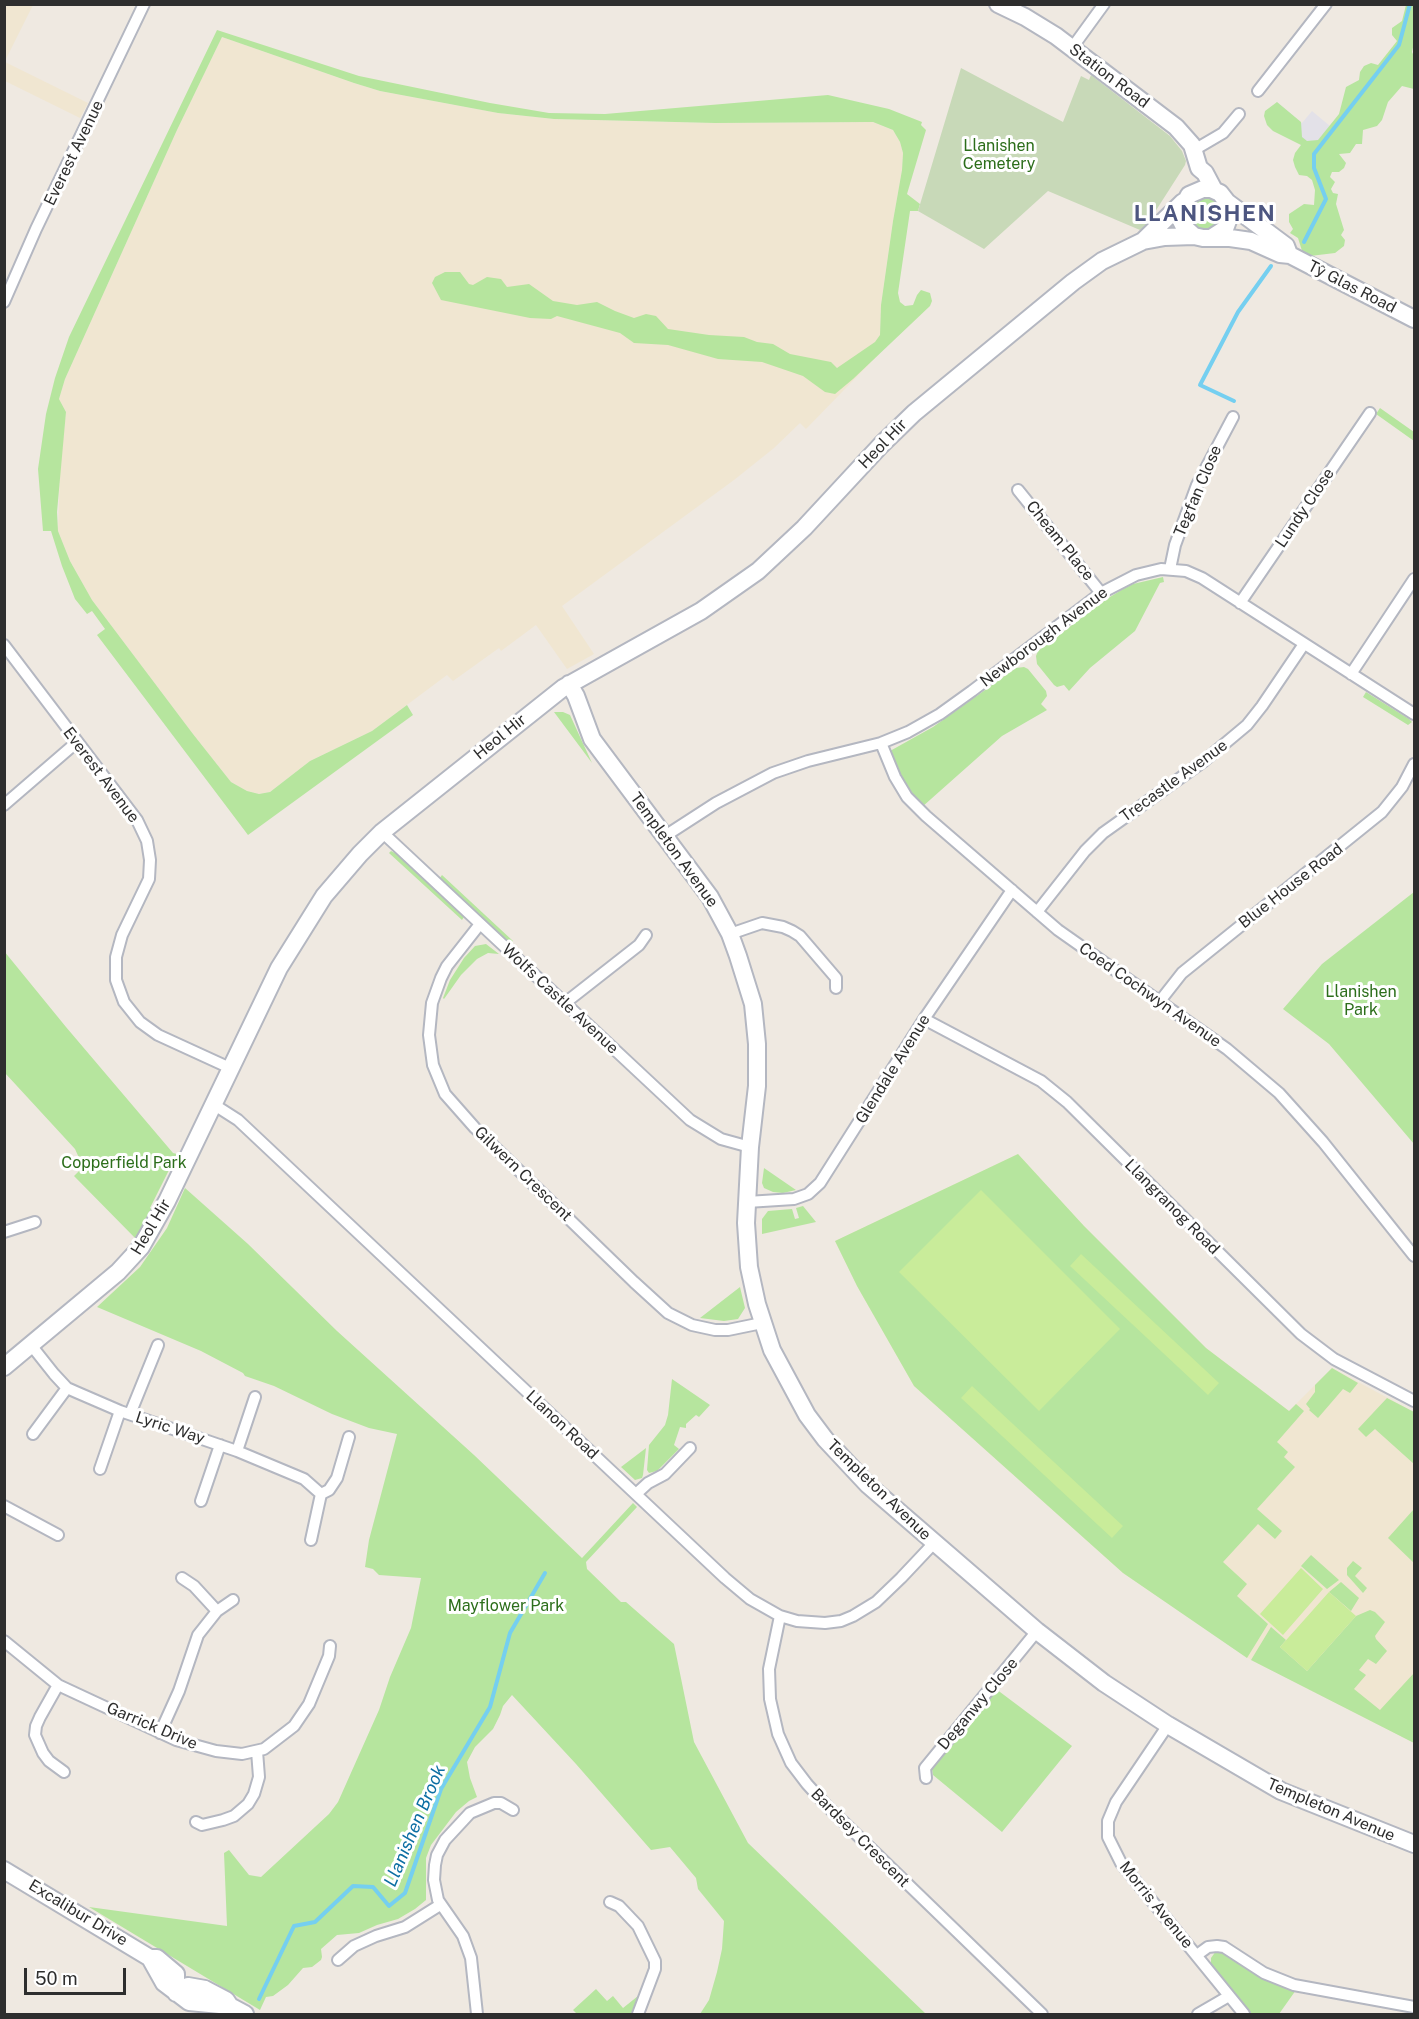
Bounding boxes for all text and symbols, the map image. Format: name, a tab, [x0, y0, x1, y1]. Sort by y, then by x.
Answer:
street label: Station Road	[1065, 40, 1153, 112]
street label: Everest Avenue	[40, 97, 108, 209]
park label: Llanishen Cemetery	[963, 136, 1035, 174]
district label: LLANISHEN	[1134, 201, 1276, 227]
street label: Tŷ Glas Road	[1305, 257, 1399, 317]
street label: Heol Hir	[855, 415, 911, 473]
street label: Tegfan Close	[1170, 442, 1226, 540]
street label: Lundy Close	[1271, 465, 1339, 551]
street label: Cheam Place	[1022, 497, 1098, 585]
street label: Newborough Avenue	[977, 583, 1111, 691]
street label: Heol Hir	[470, 710, 530, 764]
street label: Everest Avenue	[59, 723, 143, 827]
street label: Trecastle Avenue	[1117, 736, 1231, 826]
street label: Templeton Avenue	[626, 789, 722, 911]
street label: Blue House Road	[1235, 839, 1347, 933]
street label: Coed Cochwyn Avenue	[1075, 939, 1225, 1051]
street label: Wolfs Castle Avenue	[498, 940, 622, 1058]
park label: Llanishen Park	[1325, 982, 1397, 1020]
street label: Glendale Avenue	[852, 1011, 934, 1127]
street label: Gilwern Crescent	[470, 1123, 576, 1225]
park label: Copperfield Park	[61, 1153, 187, 1173]
street label: Llangranog Road	[1120, 1155, 1224, 1259]
street label: Heol Hir	[127, 1196, 175, 1258]
street label: Llanon Road	[522, 1387, 602, 1463]
street label: Lyric Way	[133, 1408, 207, 1448]
street label: Templeton Avenue	[823, 1435, 935, 1545]
park label: Mayflower Park	[448, 1596, 564, 1616]
street label: Deganwy Close	[934, 1654, 1022, 1754]
street label: Garrick Drive	[104, 1698, 200, 1754]
water label: Llanishen Brook	[380, 1762, 450, 1890]
street label: Templeton Avenue	[1264, 1774, 1398, 1846]
street label: Bardsey Crescent	[807, 1785, 913, 1891]
street label: Morris Avenue	[1115, 1858, 1197, 1952]
street label: Excalibur Drive	[25, 1876, 131, 1950]
scale bar	[27, 1956, 129, 1994]
text: 50 m	[35, 1968, 78, 1989]

